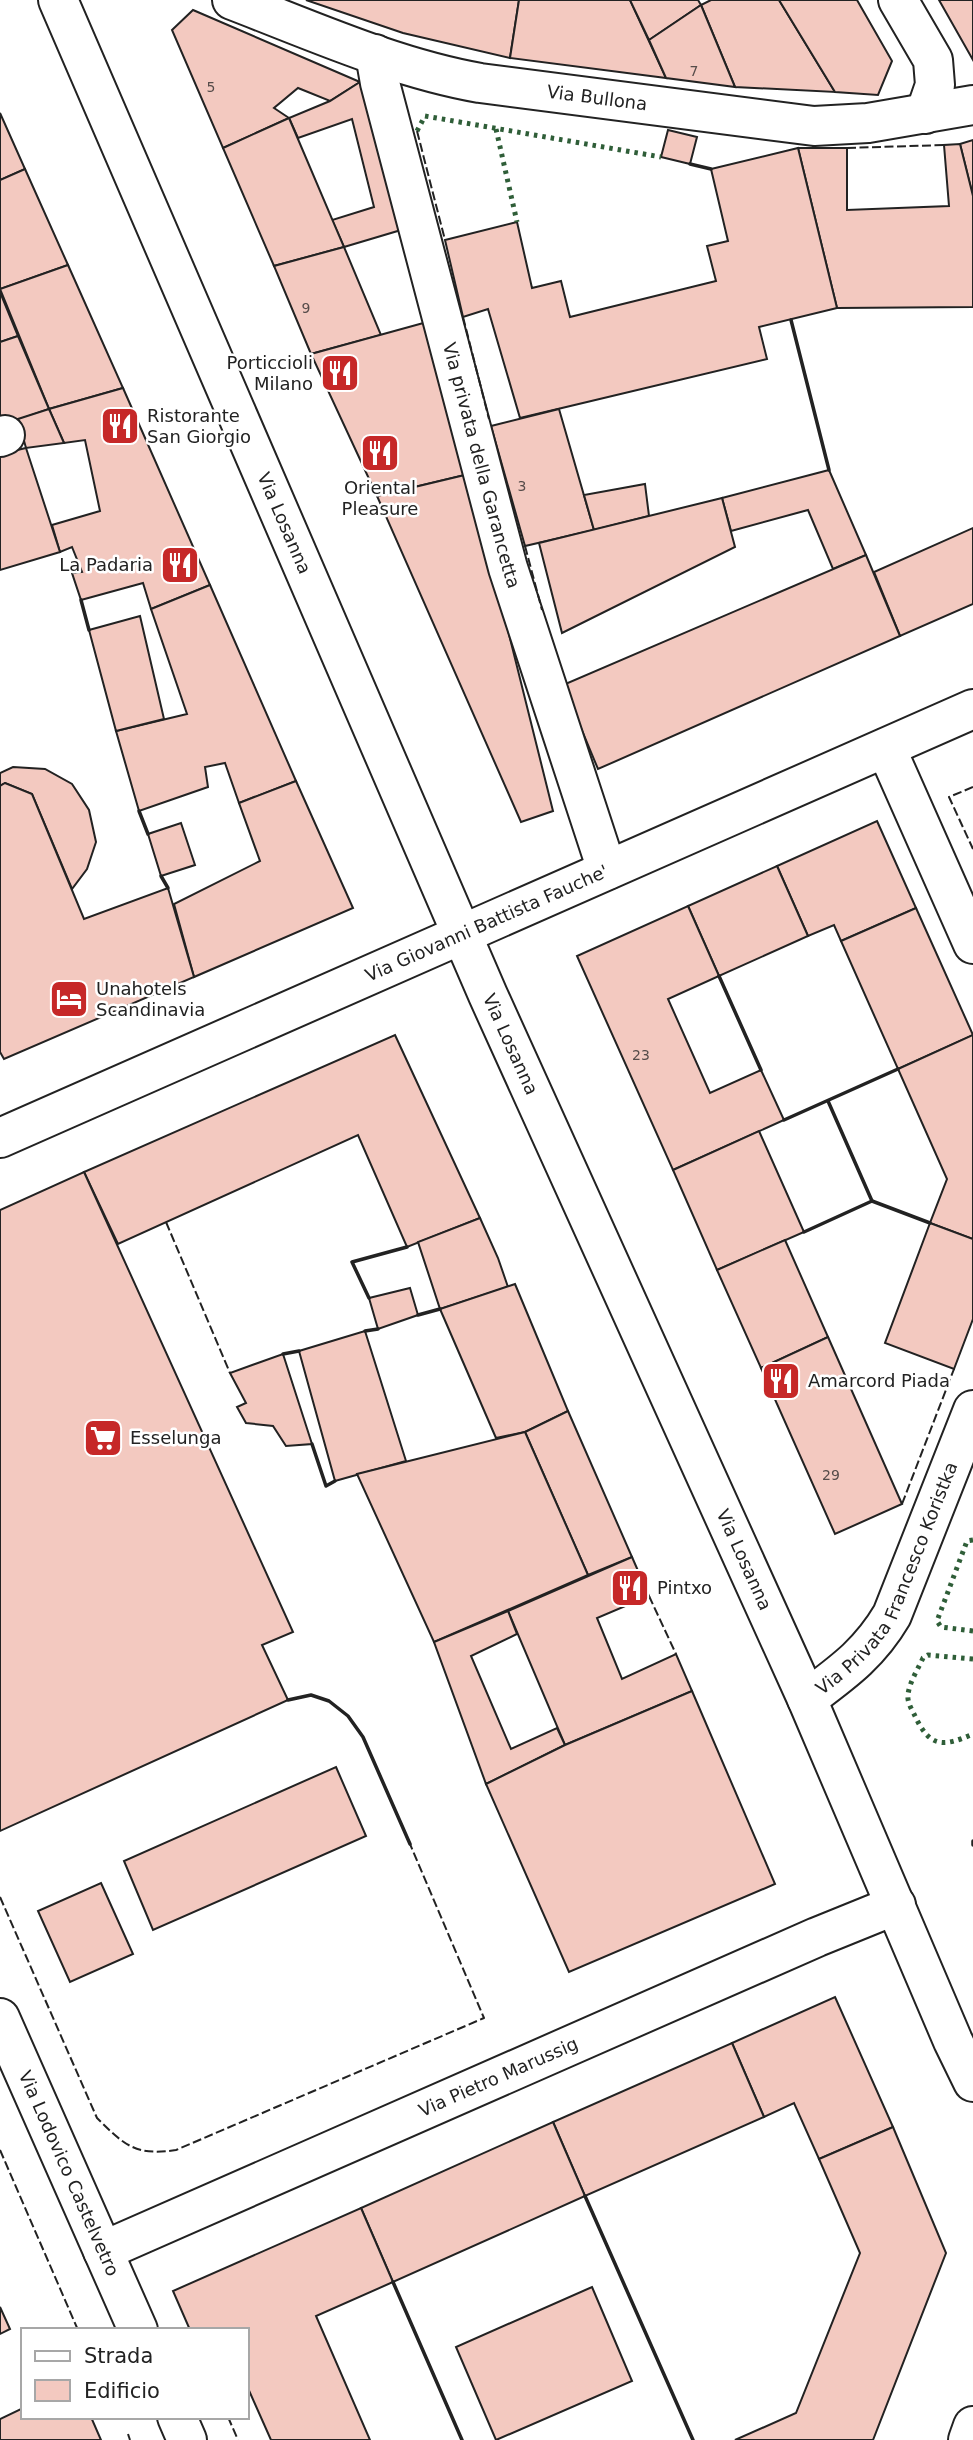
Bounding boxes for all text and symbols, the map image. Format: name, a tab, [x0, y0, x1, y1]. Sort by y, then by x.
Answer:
house number: 7	[690, 63, 698, 79]
house number: 5	[207, 79, 215, 95]
street label: Via Bullona	[546, 81, 649, 114]
house number: 9	[302, 300, 310, 316]
street label: Via privata della Garancetta	[439, 340, 525, 591]
place label: Porticcioli Milano	[227, 352, 313, 394]
restaurant icon: Porticcioli Milano	[319, 352, 361, 394]
restaurant icon: Ristorante San Giorgio	[99, 405, 141, 447]
place label: Ristorante San Giorgio	[147, 405, 251, 447]
restaurant icon: Oriental Pleasure	[359, 432, 401, 474]
street label: Via Losanna	[253, 469, 316, 577]
place label: Oriental Pleasure	[342, 477, 418, 519]
house number: 3	[518, 478, 526, 494]
restaurant icon: La Padaria	[159, 544, 201, 586]
place label: La Padaria	[59, 554, 153, 575]
street label: Via Giovanni Battista Fauche'	[362, 860, 611, 986]
hotel icon: Unahotels Scandinavia	[48, 978, 90, 1020]
place label: Unahotels Scandinavia	[96, 978, 205, 1020]
street label: Via Losanna	[479, 990, 543, 1098]
house number: 23	[632, 1047, 650, 1063]
restaurant icon: Amarcord Piada	[760, 1360, 802, 1402]
place label: Amarcord Piada	[808, 1370, 950, 1391]
supermarket icon: Esselunga	[82, 1417, 124, 1459]
place label: Esselunga	[130, 1427, 221, 1448]
street label: Via Privata Francesco Koristka	[812, 1459, 961, 1699]
house number: 29	[822, 1467, 840, 1483]
street label: Via Losanna	[712, 1506, 776, 1613]
restaurant icon: Pintxo	[609, 1567, 651, 1609]
place label: Pintxo	[657, 1577, 712, 1598]
street label: Via Pietro Marussig	[415, 2032, 581, 2121]
street label: Via Lodovico Castelvetro	[15, 2067, 124, 2279]
legend	[21, 2328, 248, 2419]
text: Strada	[84, 2344, 153, 2368]
text: Edificio	[84, 2379, 160, 2403]

